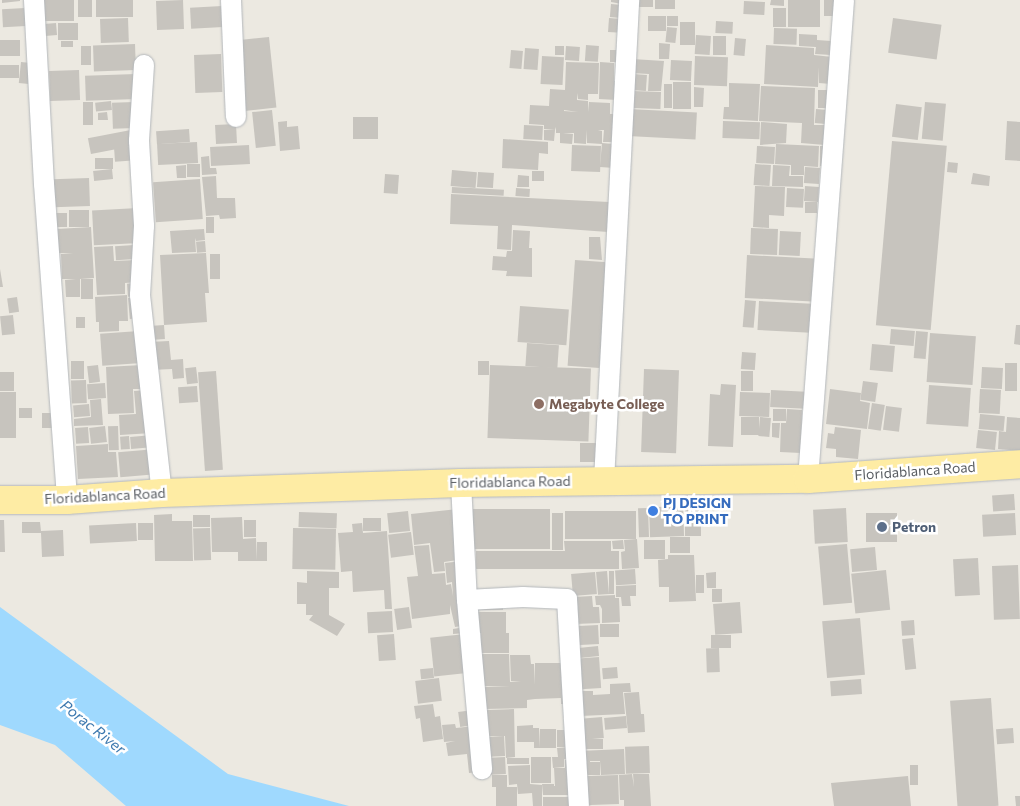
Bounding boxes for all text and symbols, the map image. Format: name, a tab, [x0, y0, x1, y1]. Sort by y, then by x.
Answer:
place label: Megabyte College	[549, 396, 664, 412]
marker: Megabyte College	[533, 398, 545, 410]
street label: Floridablanca Road	[854, 458, 976, 484]
street label: Floridablanca Road	[449, 473, 571, 491]
street label: Floridablanca Road	[44, 484, 166, 508]
place label: PJ DESIGN TO PRINT	[663, 495, 731, 528]
marker: PJ DESIGN TO PRINT	[647, 505, 659, 517]
place label: Petron	[892, 519, 936, 535]
marker: Petron	[876, 521, 888, 533]
water label: Porac River	[57, 696, 129, 758]

